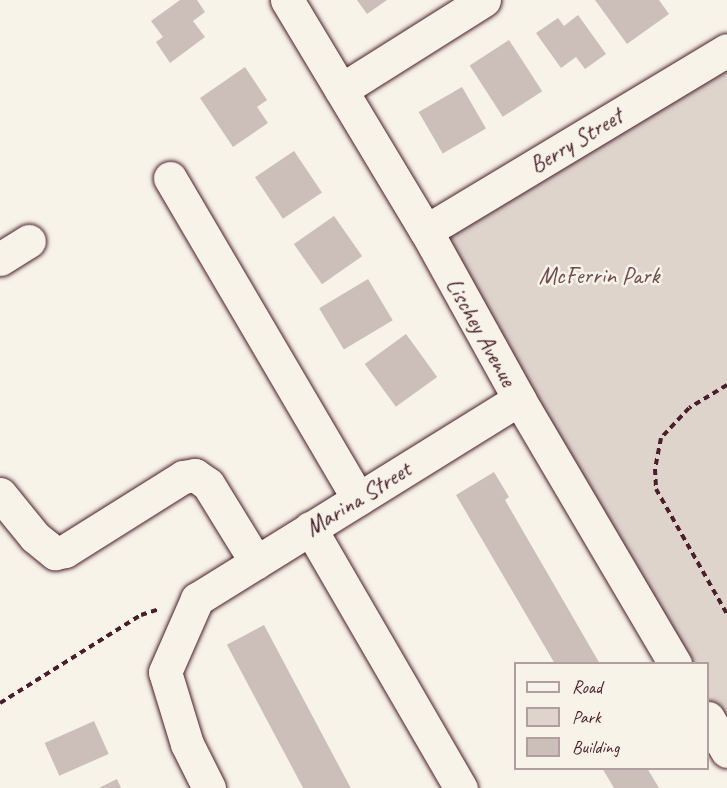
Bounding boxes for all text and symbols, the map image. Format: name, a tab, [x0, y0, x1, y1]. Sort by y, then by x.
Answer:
street label: Berry Street	[524, 102, 628, 180]
park label: McFerrin Park	[539, 262, 659, 290]
street label: Lischey Avenue	[439, 273, 523, 391]
street label: Marina Street	[300, 455, 416, 543]
legend	[514, 662, 709, 770]
text: Road	[572, 676, 602, 698]
text: Park	[572, 706, 601, 728]
text: Building	[572, 736, 619, 758]

